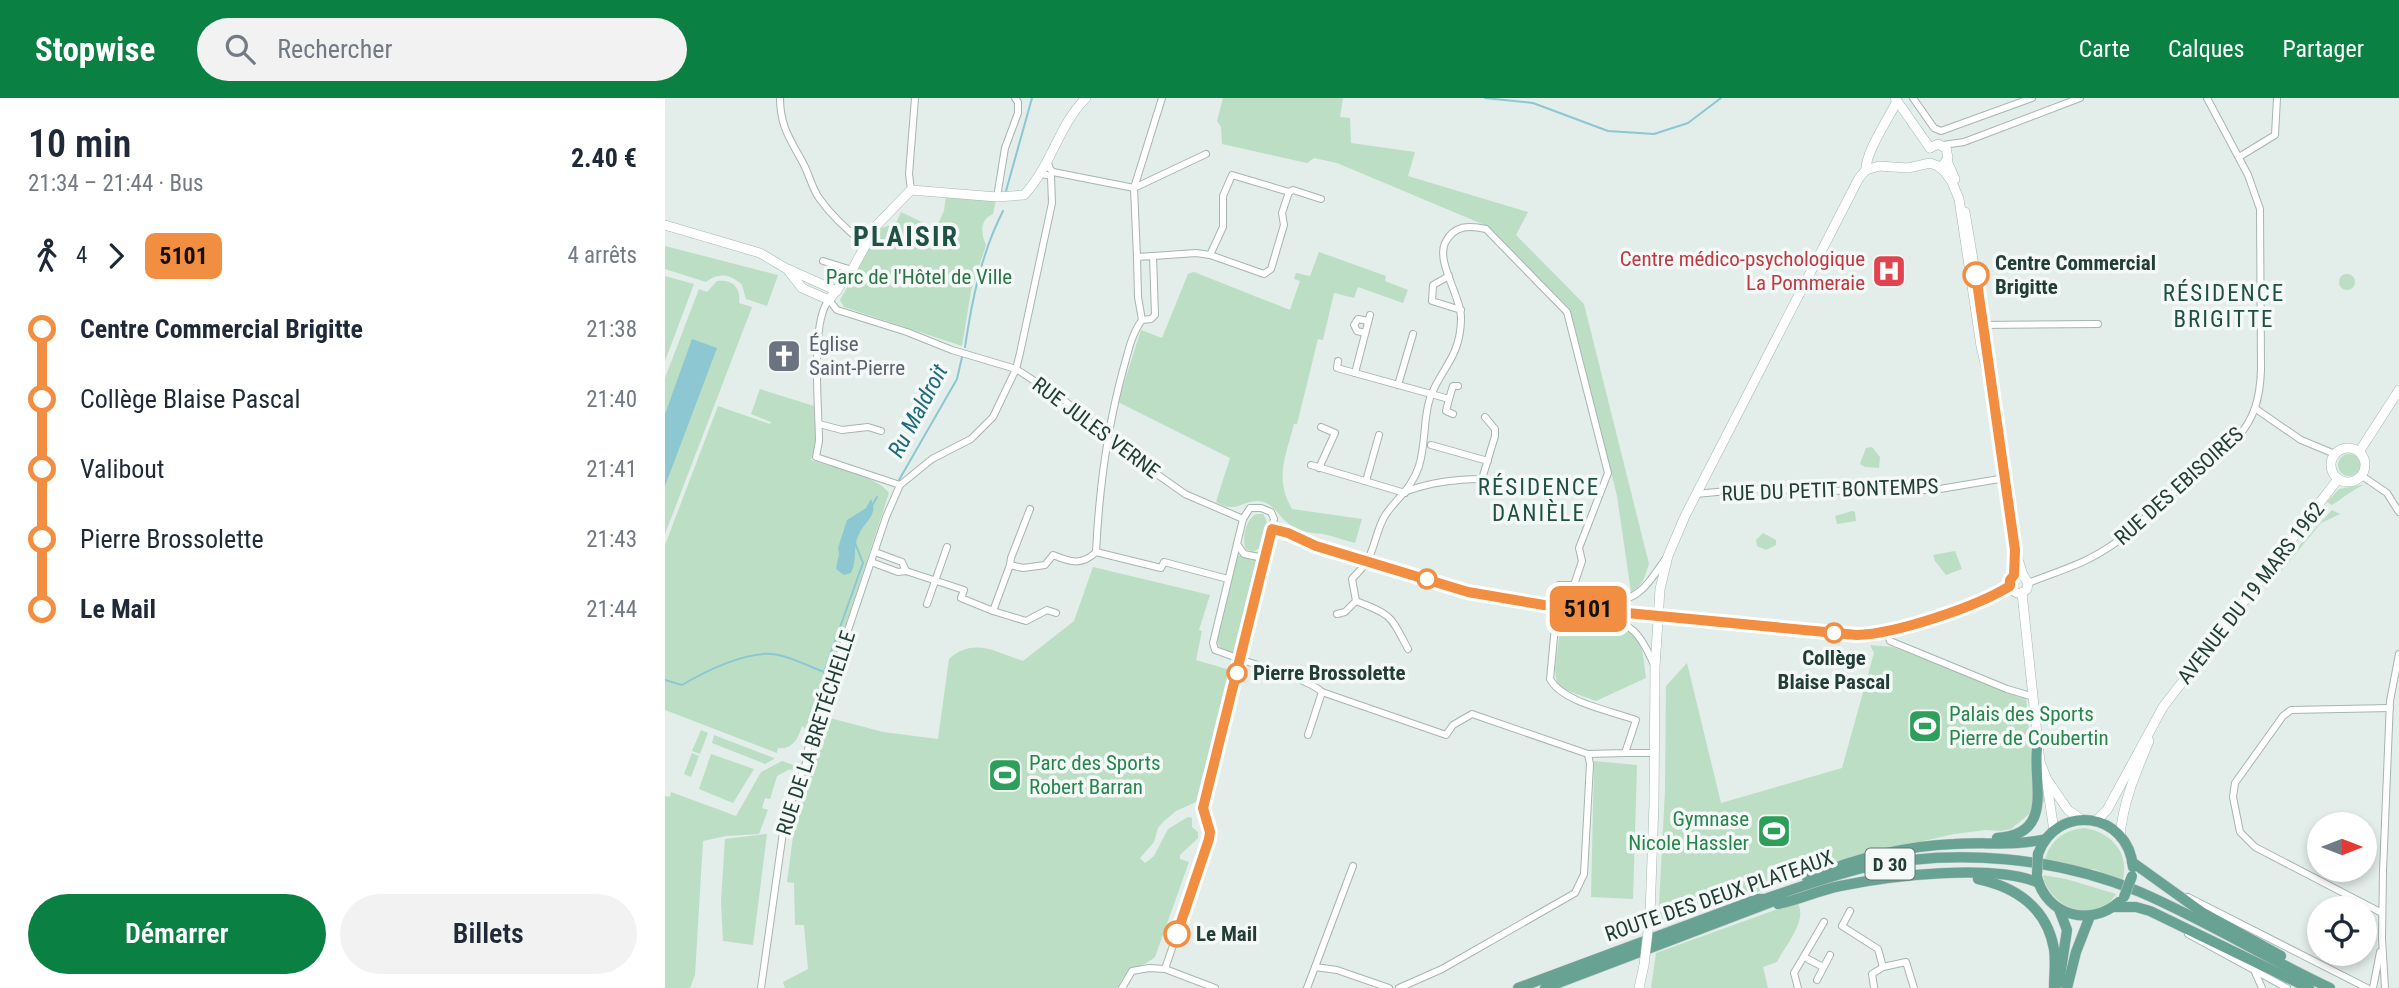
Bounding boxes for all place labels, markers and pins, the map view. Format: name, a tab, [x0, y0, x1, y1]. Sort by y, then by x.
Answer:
place label: Centre médico-psychologique La Pommeraie	[1620, 247, 1865, 295]
place label: Centre Commercial Brigitte	[1995, 251, 2156, 299]
hospital icon: Centre médico-psychologique La Pommeraie	[1870, 252, 1908, 290]
marker: Centre Commercial Brigitte	[1963, 262, 1989, 288]
place label: Église Saint-Pierre	[809, 332, 905, 380]
church icon: Église Saint-Pierre	[765, 337, 803, 375]
unlabelled marker	[1417, 569, 1437, 589]
marker: Collège Blaise Pascal	[1824, 623, 1844, 643]
place label: Collège Blaise Pascal	[1778, 646, 1890, 694]
place label: Pierre Brossolette	[1253, 661, 1405, 685]
marker: Pierre Brossolette	[1227, 663, 1247, 683]
place label: Palais des Sports Pierre de Coubertin	[1949, 702, 2109, 750]
sports icon: Palais des Sports Pierre de Coubertin	[1906, 707, 1944, 745]
place label: Parc des Sports Robert Barran	[1029, 751, 1160, 799]
sports icon: Parc des Sports Robert Barran	[986, 756, 1024, 794]
place label: Gymnase Nicole Hassler	[1628, 807, 1749, 855]
sports icon: Gymnase Nicole Hassler	[1755, 812, 1793, 850]
marker: Le Mail	[1164, 921, 1190, 947]
place label: Le Mail	[1196, 922, 1257, 946]

